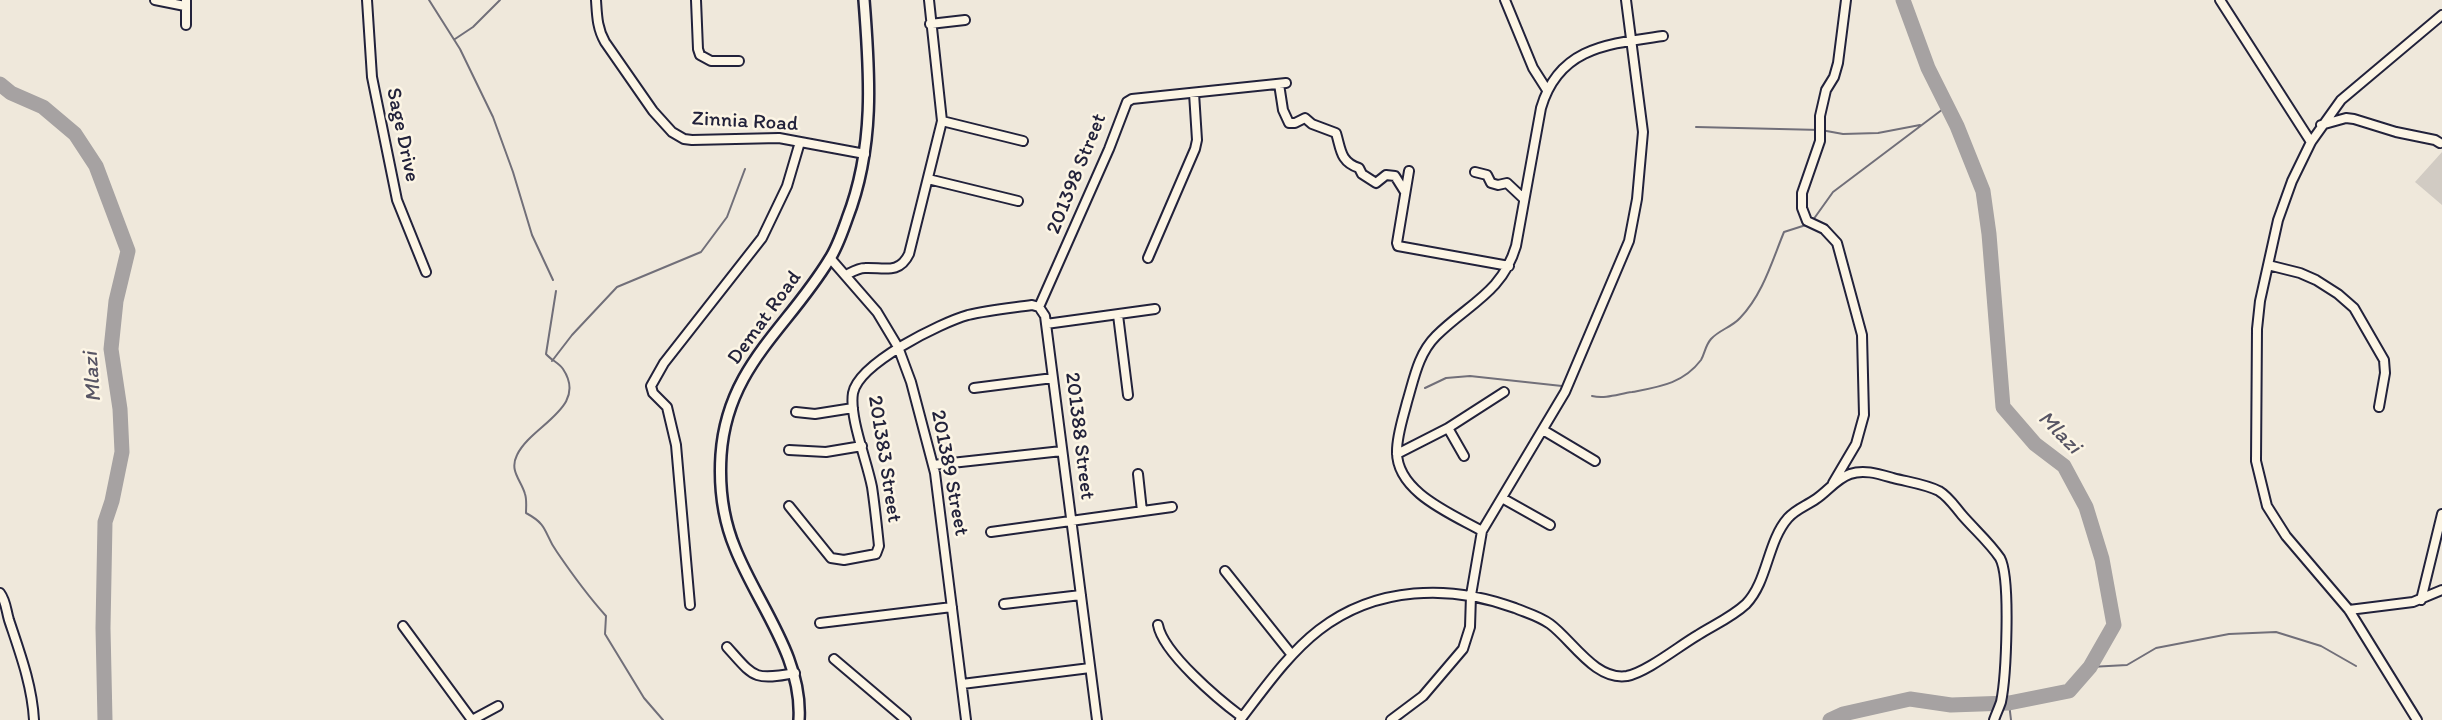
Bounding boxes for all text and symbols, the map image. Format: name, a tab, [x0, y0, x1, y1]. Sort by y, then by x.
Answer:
street label: Sage Drive	[380, 86, 424, 184]
street label: Zinnia Road	[691, 107, 799, 137]
street label: 201398 Street	[1041, 110, 1113, 238]
street label: Demat Road	[723, 266, 807, 370]
water label: Mlazi	[78, 351, 108, 403]
street label: 201388 Street	[1059, 371, 1099, 501]
street label: 201383 Street	[862, 394, 906, 524]
water label: Mlazi	[2032, 406, 2086, 460]
street label: 201389 Street	[924, 408, 974, 538]

